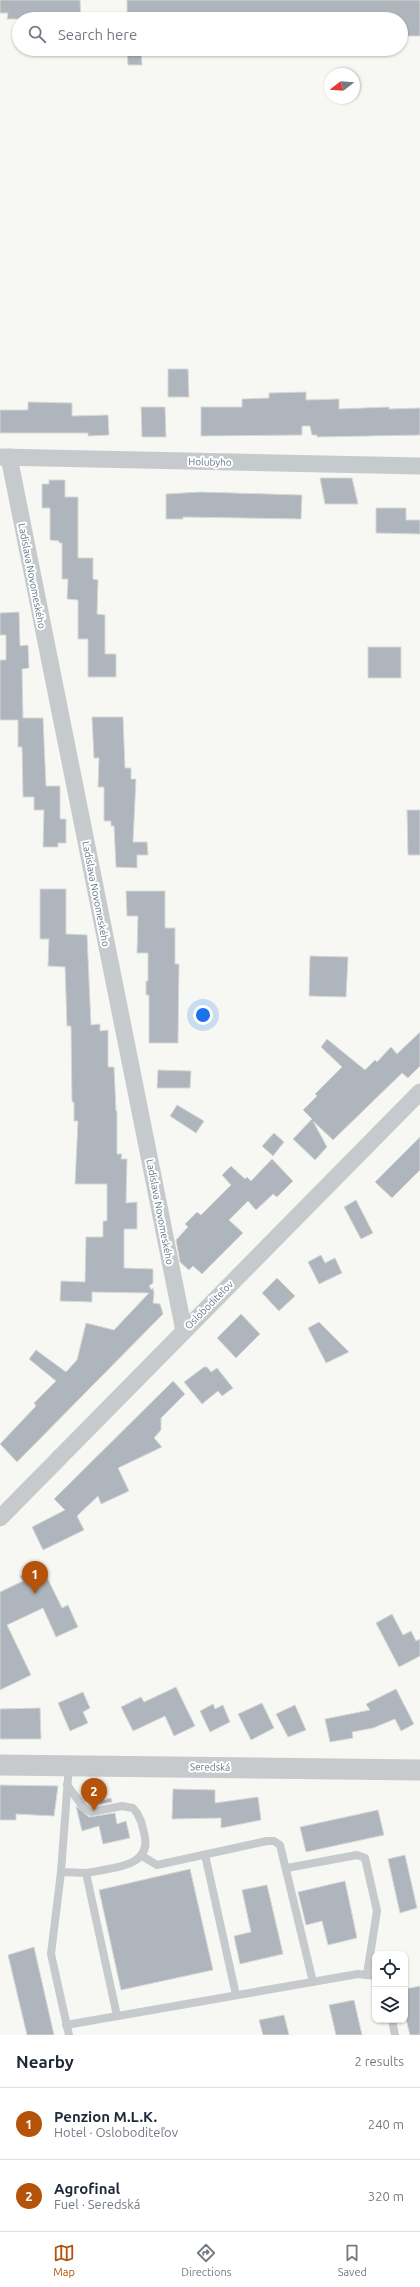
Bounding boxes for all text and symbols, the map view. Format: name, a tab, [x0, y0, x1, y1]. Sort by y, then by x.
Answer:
search box	[12, 12, 408, 56]
icon: search	[26, 23, 48, 45]
text: Search here	[58, 26, 137, 43]
north arrow	[324, 68, 360, 104]
street label: Holubyho	[188, 456, 232, 468]
street label: Ladislava Novomeského	[16, 522, 48, 630]
street label: Ladislava Novomeského	[80, 840, 112, 948]
your location	[193, 1005, 213, 1025]
street label: Ladislava Novomeského	[144, 1158, 176, 1266]
street label: Osloboditeľov	[183, 1279, 235, 1331]
pin: 1	[22, 1561, 48, 1594]
street label: Seredská	[190, 1761, 230, 1773]
pin: 2	[81, 1778, 107, 1811]
map controls	[372, 1951, 408, 2023]
button: locate	[372, 1951, 408, 1987]
button: layers	[372, 1987, 408, 2023]
text: Nearby	[16, 2052, 74, 2071]
text: 2 results	[354, 2054, 404, 2068]
text: Penzion M.L.K.	[54, 2108, 157, 2125]
text: 1	[25, 2117, 33, 2131]
text: 240 m	[368, 2117, 404, 2131]
text: Hotel · Osloboditeľov	[54, 2125, 178, 2139]
text: Agrofinal	[54, 2180, 120, 2197]
text: 2	[25, 2189, 33, 2203]
text: 320 m	[368, 2189, 404, 2203]
text: Fuel · Seredská	[54, 2197, 140, 2211]
tab: Map	[53, 2242, 75, 2278]
tab: Directions	[181, 2242, 231, 2278]
tab: Saved	[338, 2242, 367, 2278]

